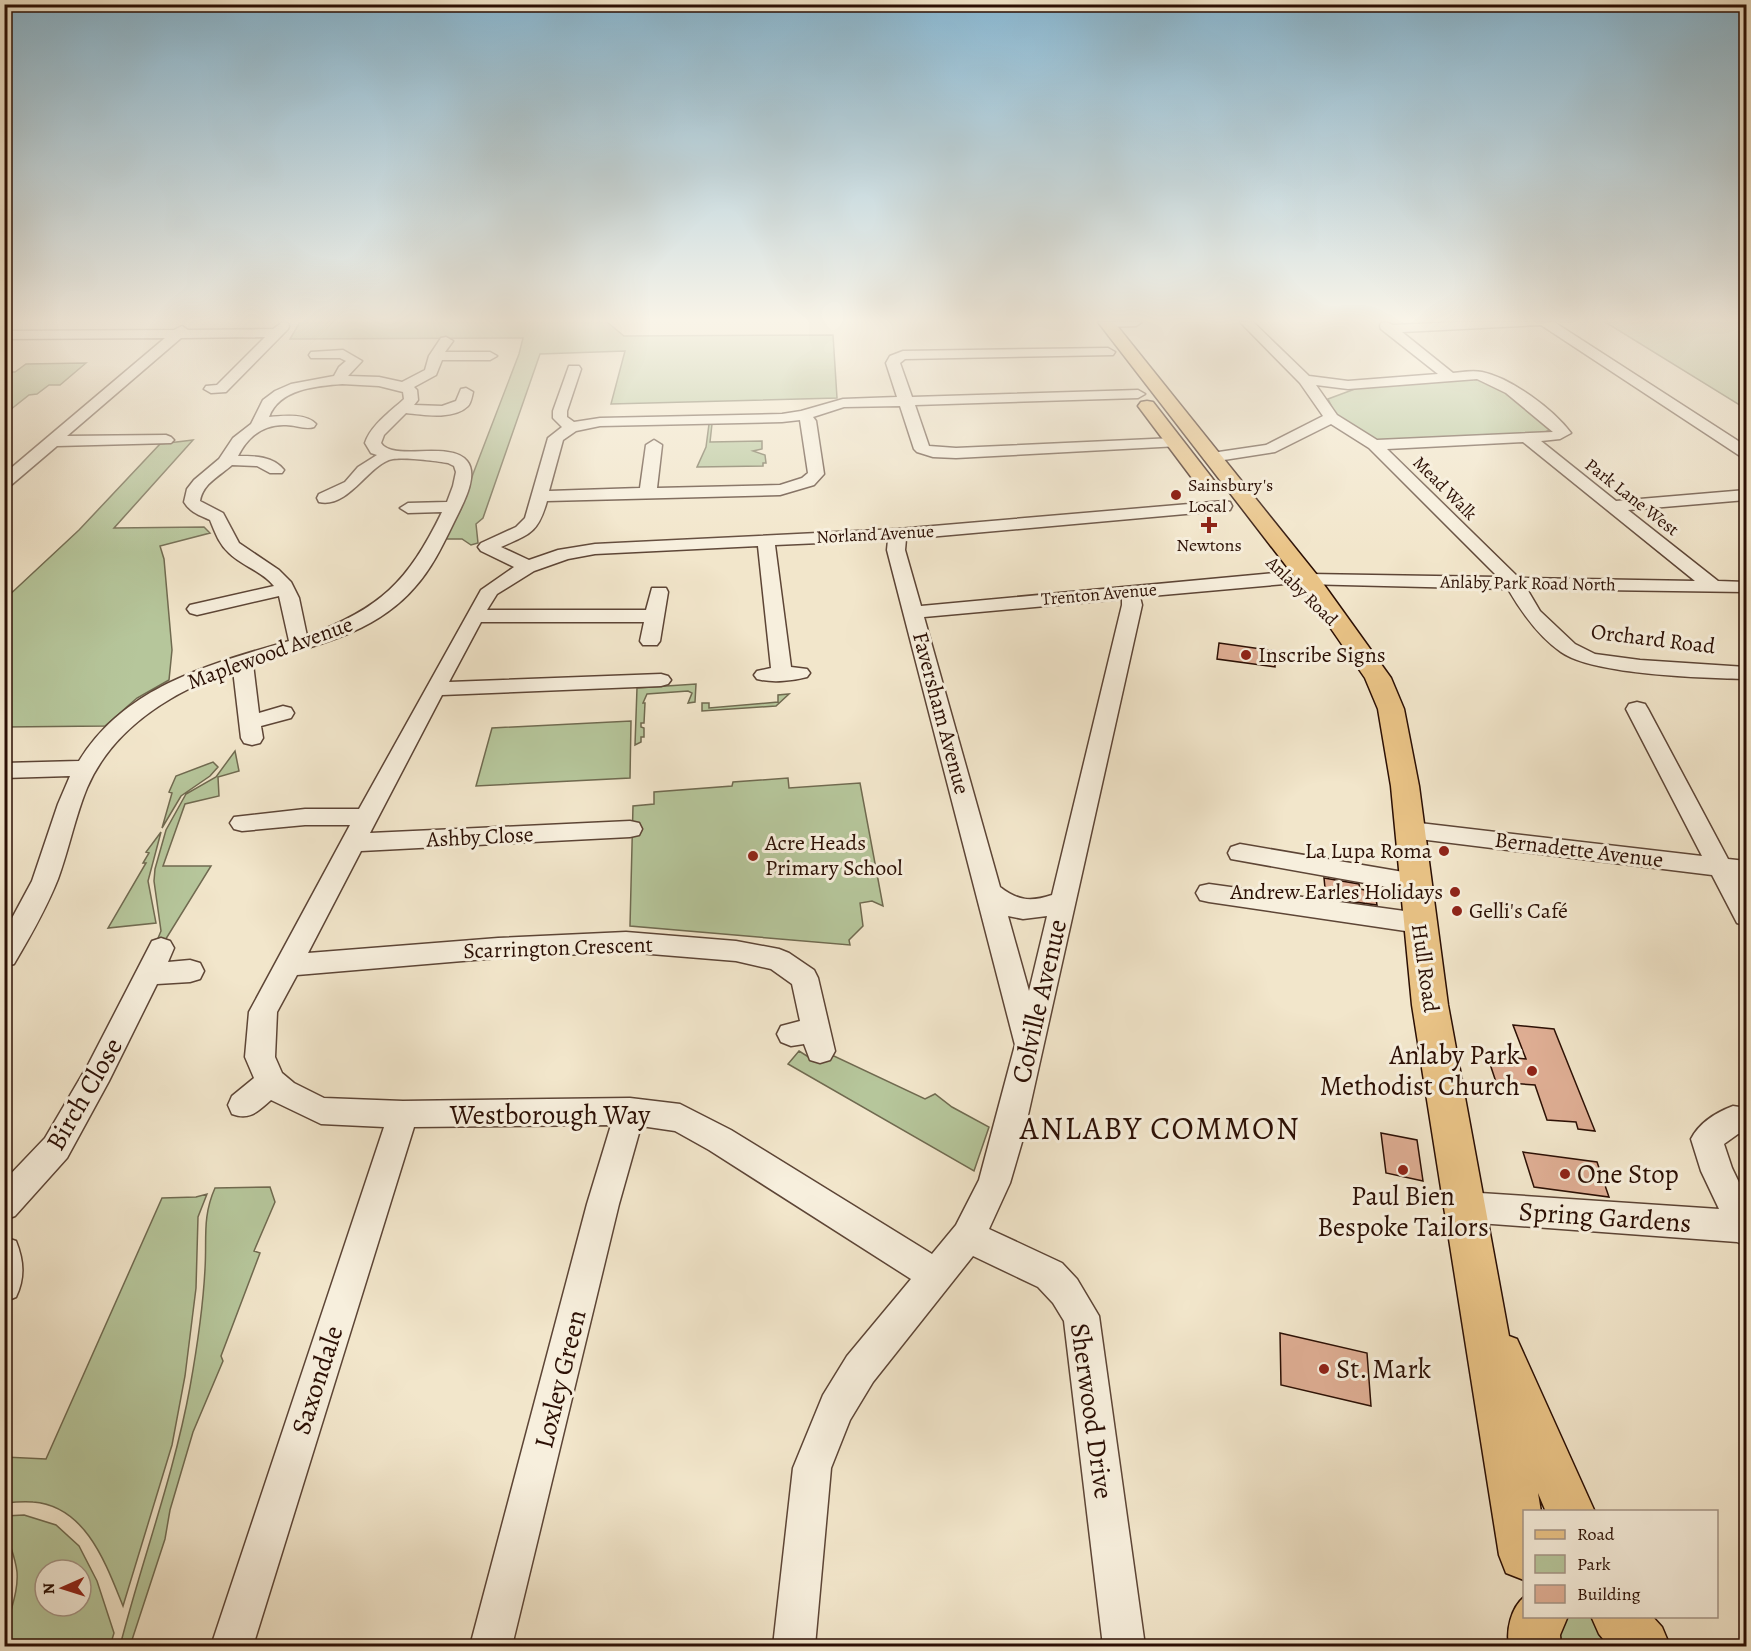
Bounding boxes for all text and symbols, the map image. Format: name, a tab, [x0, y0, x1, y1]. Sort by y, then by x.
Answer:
street label: Mead Walk	[1408, 451, 1482, 525]
street label: Park Lane West	[1580, 453, 1684, 541]
place label: Sainsbury's Local	[1188, 473, 1273, 518]
marker: Sainsbury's Local	[1169, 488, 1183, 502]
marker: Newtons	[1202, 518, 1216, 532]
street label: Norland Avenue	[815, 519, 935, 549]
place label: Newtons	[1176, 533, 1242, 557]
street label: Anlaby Road	[1260, 550, 1343, 631]
street label: Anlaby Park Road North	[1439, 569, 1616, 597]
street label: Trenton Avenue	[1040, 577, 1158, 611]
street label: Maplewood Avenue	[183, 609, 357, 697]
street label: Orchard Road	[1589, 616, 1717, 662]
street label: Faversham Avenue	[905, 629, 977, 797]
place label: Inscribe Signs	[1258, 640, 1386, 670]
marker: Inscribe Signs	[1239, 648, 1253, 662]
street label: Ashby Close	[425, 819, 534, 855]
street label: Bernadette Avenue	[1493, 825, 1665, 875]
place label: Acre Heads Primary School	[764, 828, 903, 883]
place label: La Lupa Roma	[1305, 836, 1433, 866]
marker: La Lupa Roma	[1437, 844, 1451, 858]
marker: Acre Heads Primary School	[746, 849, 760, 863]
place label: Andrew Earles Holidays	[1229, 877, 1443, 907]
marker: Andrew Earles Holidays	[1448, 885, 1462, 899]
place label: Gelli's Café	[1469, 896, 1568, 926]
marker: Gelli's Café	[1450, 904, 1464, 918]
street label: Colville Avenue	[1003, 916, 1075, 1086]
street label: Hull Road	[1404, 922, 1446, 1015]
street label: Scarrington Crescent	[463, 930, 653, 966]
street label: Birch Close	[37, 1031, 131, 1157]
place label: Anlaby Park Methodist Church	[1320, 1037, 1521, 1104]
marker: Anlaby Park Methodist Church	[1525, 1064, 1539, 1078]
street label: Westborough Way	[449, 1097, 651, 1133]
district label: ANLABY COMMON	[1019, 1106, 1300, 1150]
place label: One Stop	[1577, 1156, 1679, 1192]
marker: Paul Bien Bespoke Tailors	[1396, 1163, 1410, 1177]
marker: One Stop	[1558, 1167, 1572, 1181]
place label: Paul Bien Bespoke Tailors	[1317, 1178, 1489, 1245]
street label: Spring Gardens	[1518, 1193, 1692, 1241]
street label: Loxley Green	[525, 1306, 595, 1452]
street label: Saxondale	[282, 1321, 352, 1439]
street label: Sherwood Drive	[1062, 1321, 1122, 1501]
place label: St. Mark	[1336, 1351, 1432, 1387]
marker: St. Mark	[1317, 1362, 1331, 1376]
legend	[1523, 1510, 1718, 1618]
text: Road	[1577, 1522, 1615, 1546]
text: Park	[1577, 1552, 1611, 1576]
north arrow	[33, 1558, 93, 1618]
text: N	[38, 1582, 60, 1595]
text: Building	[1577, 1582, 1641, 1606]

